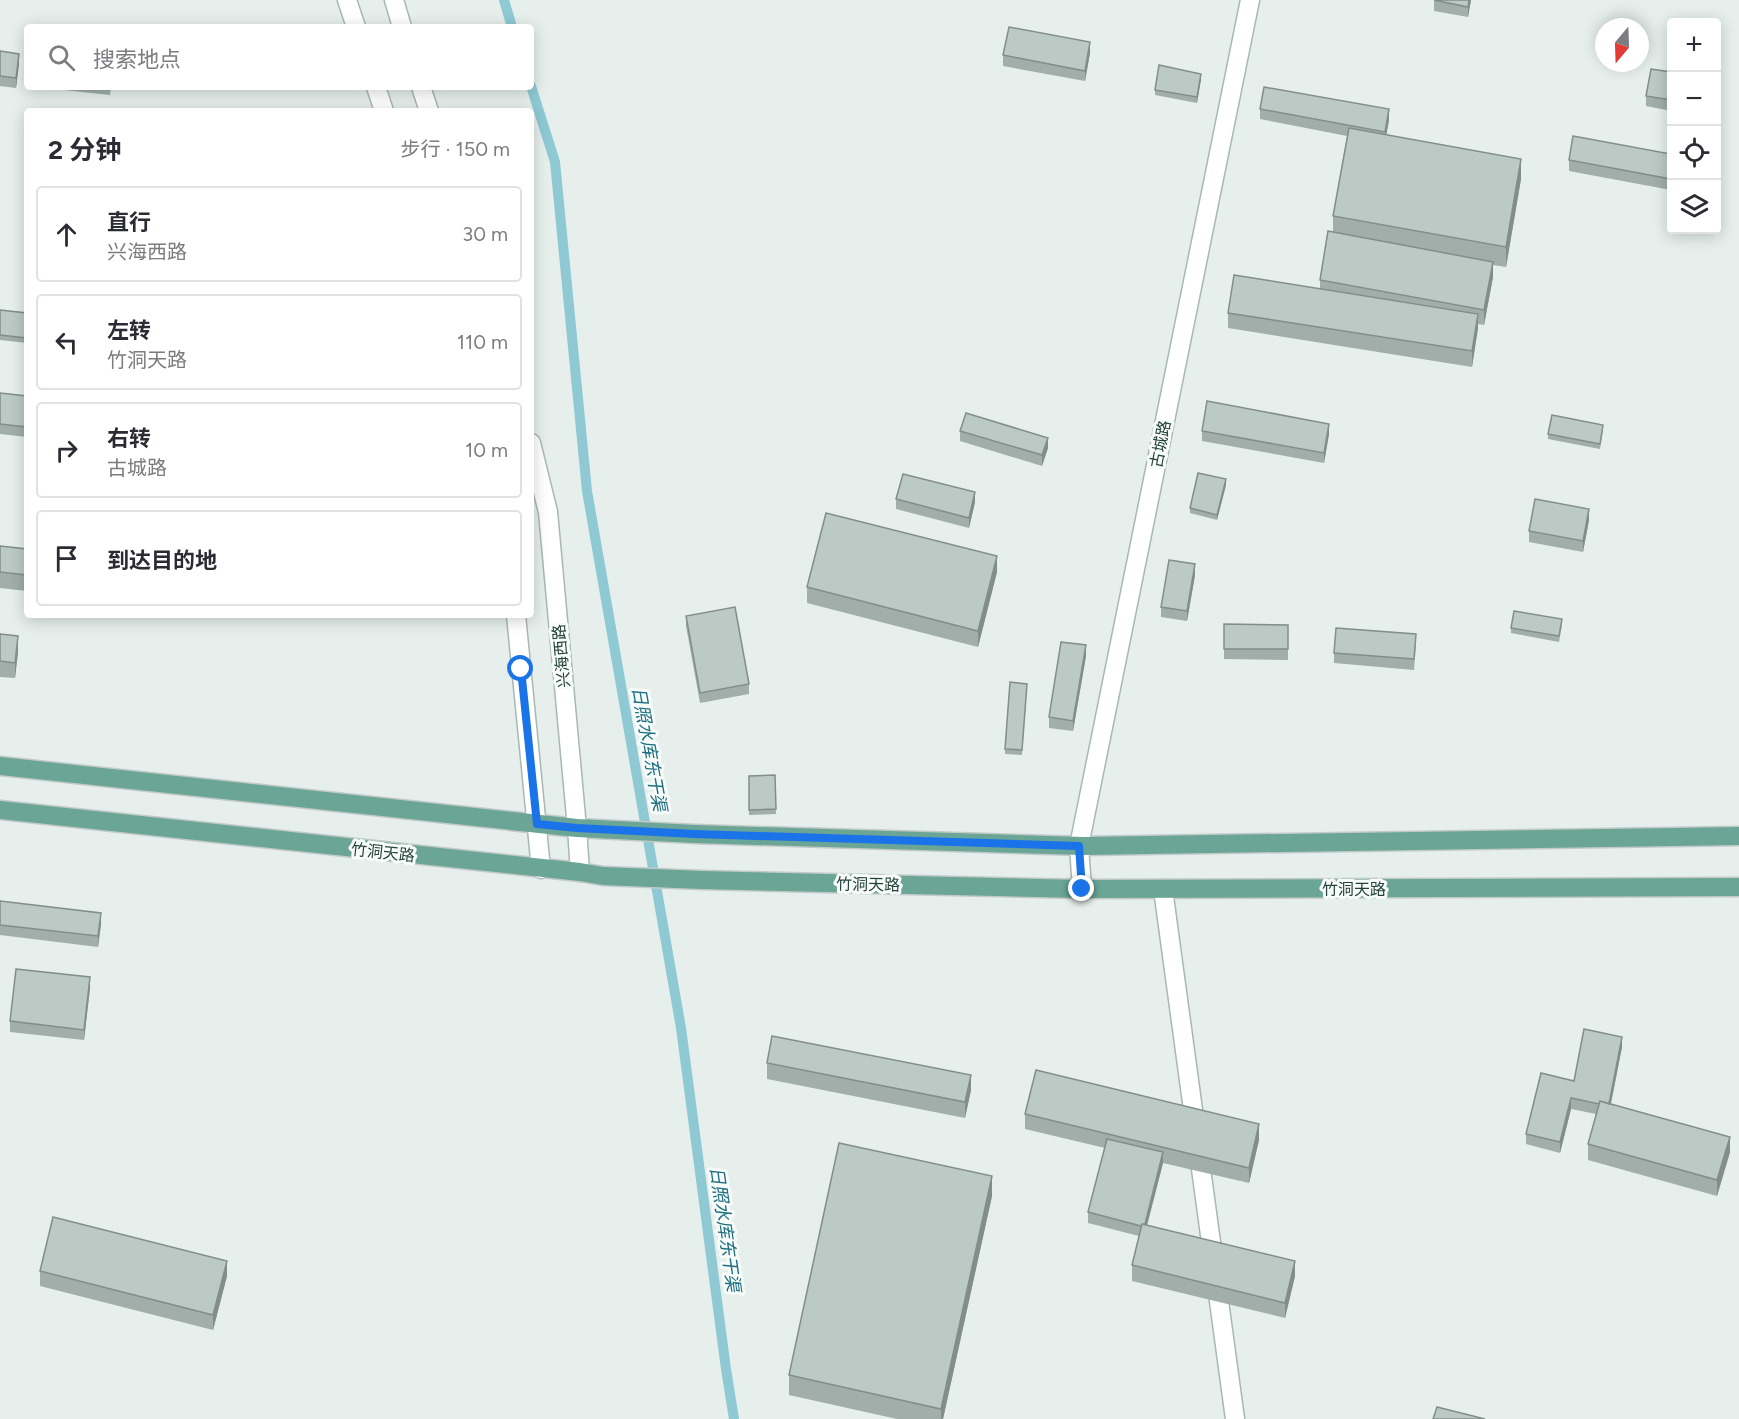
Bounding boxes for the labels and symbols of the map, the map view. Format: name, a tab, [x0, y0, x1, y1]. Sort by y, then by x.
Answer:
north arrow	[1595, 18, 1649, 72]
street label: 古城路	[1147, 419, 1174, 469]
street label: 兴海西路	[549, 623, 574, 689]
route start	[507, 655, 533, 681]
water label: 日照水库东干渠	[627, 685, 671, 816]
street label: 竹洞天路	[350, 840, 416, 865]
street label: 竹洞天路	[836, 874, 900, 895]
route end	[1068, 875, 1094, 901]
street label: 竹洞天路	[1322, 880, 1386, 899]
water label: 日照水库东干渠	[705, 1165, 745, 1296]

